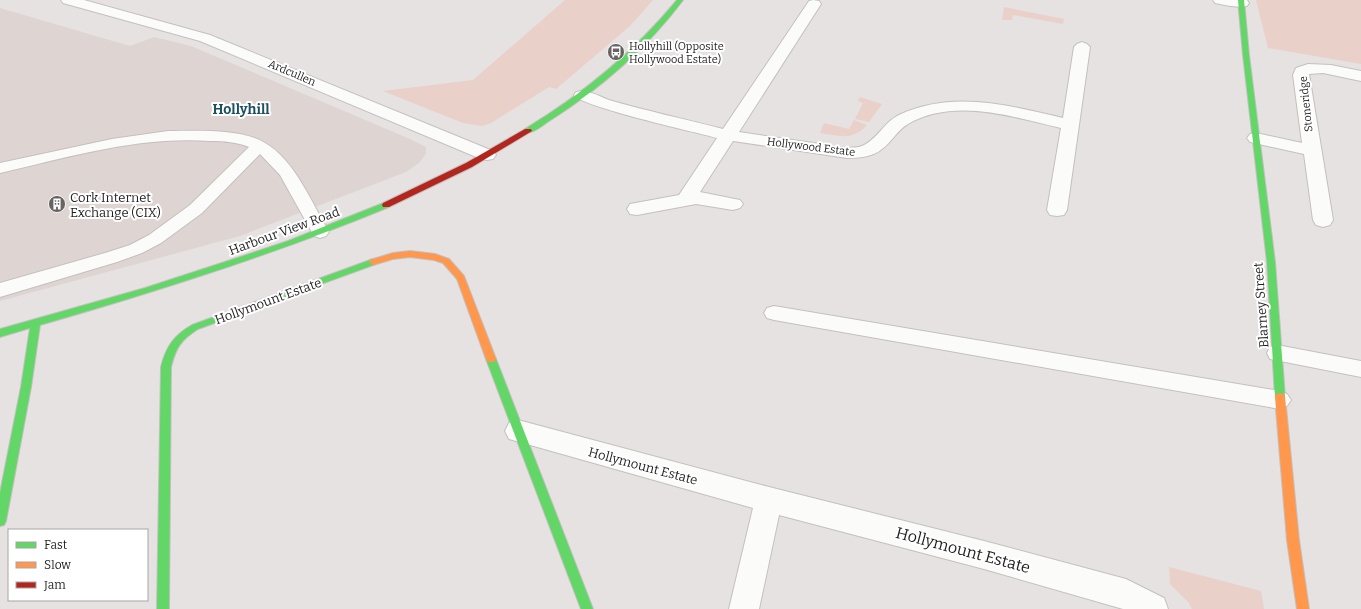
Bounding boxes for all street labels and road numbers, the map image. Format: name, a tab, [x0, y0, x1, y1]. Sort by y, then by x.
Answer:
street label: Ardcullen	[266, 57, 318, 89]
street label: Stoneridge	[1297, 75, 1315, 133]
street label: Hollywood Estate	[766, 135, 856, 159]
street label: Harbour View Road	[227, 204, 342, 258]
street label: Blarney Street	[1251, 261, 1271, 348]
street label: Hollymount Estate	[213, 275, 323, 327]
street label: Hollymount Estate	[587, 444, 699, 488]
street label: Hollymount Estate	[894, 523, 1032, 577]

